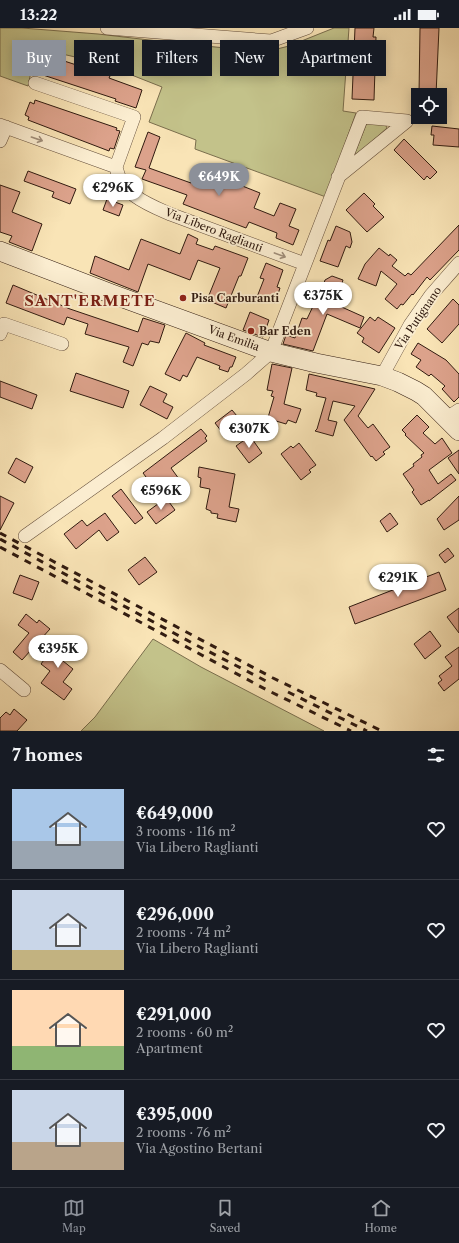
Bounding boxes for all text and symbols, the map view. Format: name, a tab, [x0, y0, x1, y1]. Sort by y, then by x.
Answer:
text: 13:22	[20, 5, 57, 24]
chip: Buy	[12, 40, 66, 76]
chip: Rent	[74, 40, 134, 76]
chip: Filters	[142, 40, 212, 76]
chip: New	[220, 40, 279, 76]
chip: Apartment	[287, 40, 386, 76]
map controls	[411, 88, 447, 124]
button: locate	[411, 88, 447, 124]
one-way arrow	[30, 135, 42, 143]
pin: €649K	[191, 163, 247, 197]
text: €649K	[198, 168, 240, 184]
pin: €296K	[85, 174, 141, 208]
text: €296K	[92, 179, 134, 195]
street label: Via Libero Raglianti	[162, 205, 265, 255]
one-way arrow	[274, 251, 286, 259]
pin: €375K	[295, 282, 351, 316]
street label: Via Putignano	[391, 284, 444, 353]
text: €375K	[303, 287, 343, 303]
district label: SANT'ERMETE	[24, 291, 156, 310]
place label: Pisa Carburanti	[191, 291, 279, 305]
marker: Pisa Carburanti	[178, 293, 188, 303]
street label: Via Emilia	[206, 322, 262, 354]
place label: Bar Eden	[259, 324, 311, 338]
marker: Bar Eden	[246, 326, 256, 336]
pin: €307K	[221, 415, 277, 449]
text: €307K	[228, 420, 270, 436]
pin: €596K	[133, 477, 189, 511]
text: €596K	[140, 482, 182, 498]
pin: €291K	[370, 564, 426, 598]
text: €291K	[378, 569, 418, 585]
pin: €395K	[30, 635, 86, 669]
text: €395K	[38, 640, 78, 656]
icon: filters	[425, 744, 447, 766]
text: 7 homes	[12, 745, 83, 765]
text: €649,000	[136, 803, 213, 823]
icon: home	[44, 805, 92, 853]
icon: heart	[425, 818, 447, 840]
text: 3 rooms · 116 m²	[136, 823, 236, 839]
text: Via Libero Raglianti	[136, 839, 258, 855]
text: €296,000	[136, 904, 214, 924]
icon: home	[44, 906, 92, 954]
icon: heart	[425, 919, 447, 941]
text: 2 rooms · 74 m²	[136, 924, 231, 940]
text: Via Libero Raglianti	[136, 940, 258, 956]
text: €291,000	[136, 1004, 212, 1024]
icon: home	[44, 1006, 92, 1054]
icon: heart	[425, 1019, 447, 1041]
text: 2 rooms · 60 m²	[136, 1024, 233, 1040]
text: Apartment	[136, 1040, 203, 1056]
text: €395,000	[136, 1104, 213, 1124]
icon: home	[44, 1106, 92, 1154]
icon: heart	[425, 1119, 447, 1141]
text: 2 rooms · 76 m²	[136, 1124, 231, 1140]
text: Via Agostino Bertani	[136, 1140, 262, 1156]
tab: Map	[62, 1197, 86, 1235]
tab: Saved	[210, 1197, 240, 1235]
tab: Home	[365, 1197, 397, 1235]

